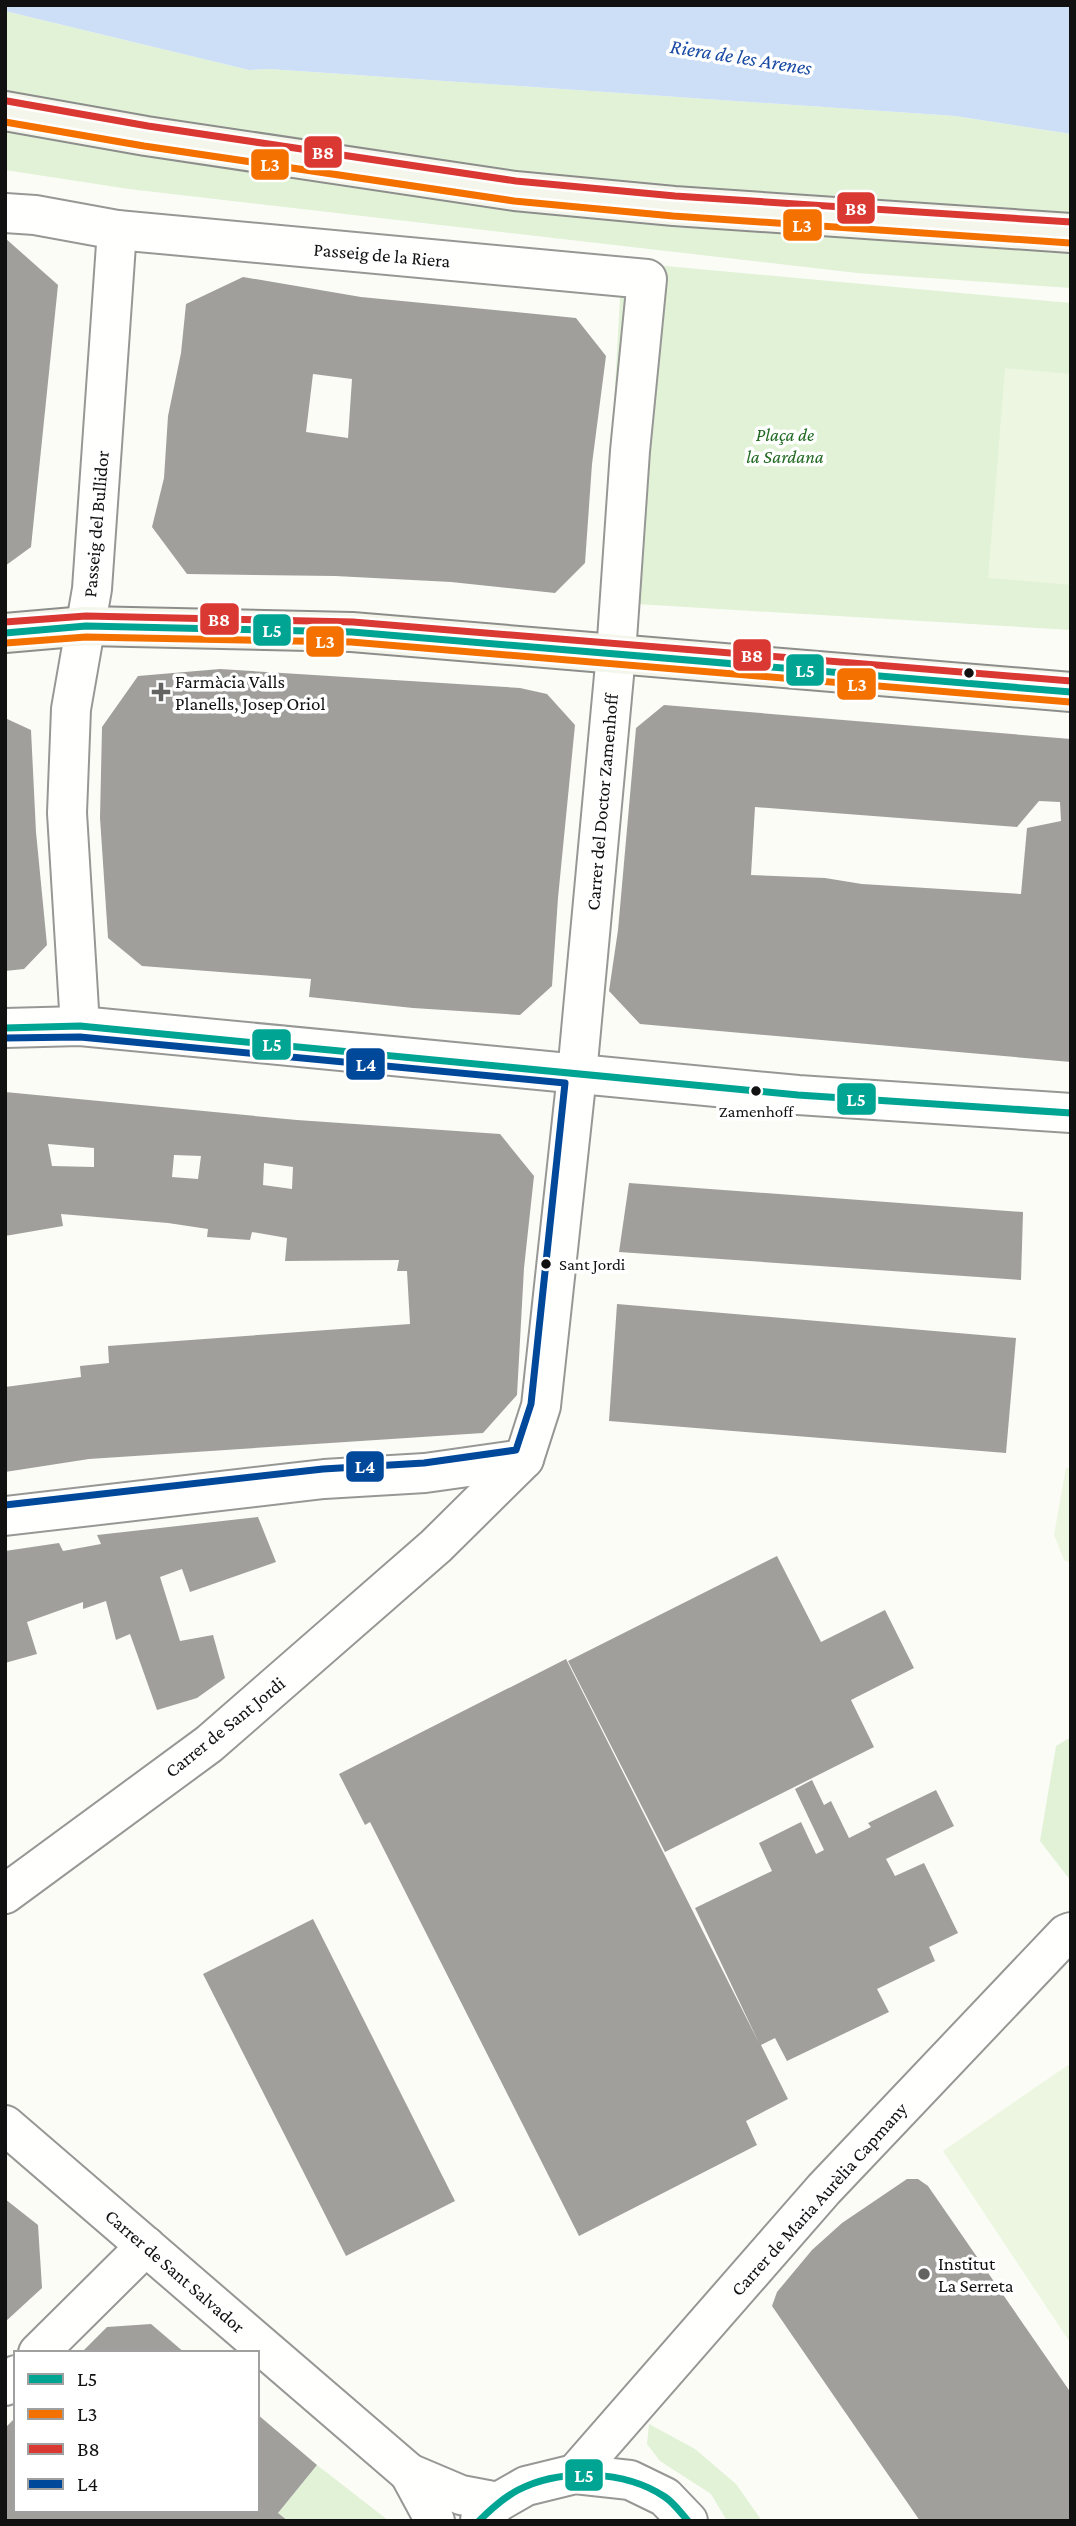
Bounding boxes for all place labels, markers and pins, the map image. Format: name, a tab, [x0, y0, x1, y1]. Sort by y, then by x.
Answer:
unlabelled marker	[962, 666, 976, 680]
place label: Farmàcia Valls Planells, Josep Oriol	[175, 671, 325, 714]
marker: Farmàcia Valls Planells, Josep Oriol	[153, 684, 169, 700]
marker: Zamenhoff	[749, 1084, 763, 1098]
place label: Zamenhoff	[719, 1102, 794, 1121]
place label: Sant Jordi	[559, 1255, 626, 1274]
marker: Sant Jordi	[539, 1257, 553, 1271]
place label: Institut La Serreta	[938, 2253, 1014, 2296]
marker: Institut La Serreta	[916, 2266, 932, 2282]

